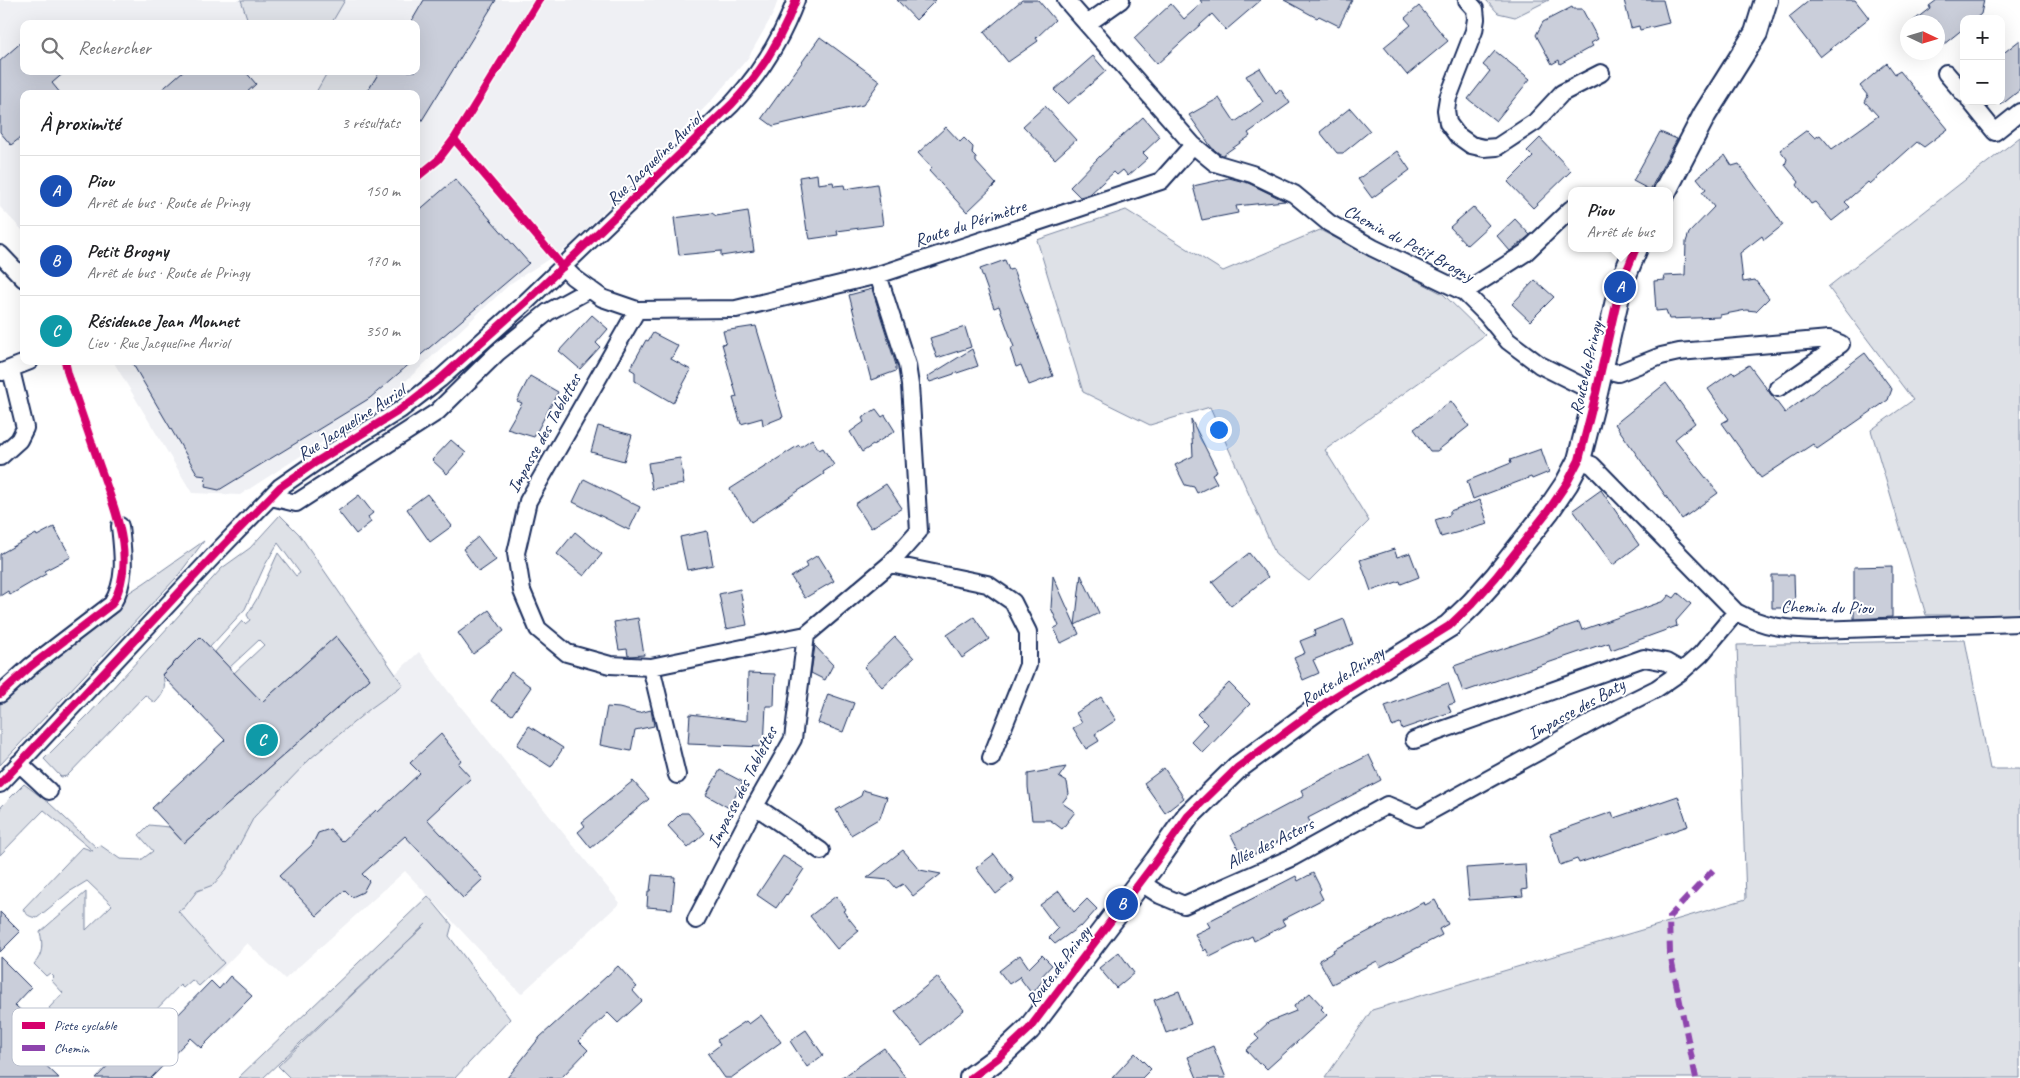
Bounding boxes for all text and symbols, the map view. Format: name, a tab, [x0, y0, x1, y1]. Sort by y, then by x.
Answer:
north arrow	[1900, 15, 1945, 60]
map controls	[1960, 15, 2005, 105]
button: +	[1960, 15, 2005, 60]
search box	[20, 20, 420, 75]
icon: search	[38, 34, 66, 62]
text: Rechercher	[78, 36, 151, 60]
button: −	[1960, 60, 2005, 105]
street label: Rue Jacqueline Auriol	[602, 106, 708, 210]
text: À proximité	[40, 110, 120, 136]
text: 3 résultats	[341, 113, 400, 133]
text: Piou	[87, 169, 114, 193]
text: A	[52, 181, 60, 201]
text: 150 m	[366, 181, 400, 201]
popup	[1568, 187, 1673, 252]
text: Arrêt de bus · Route de Pringy	[87, 193, 249, 213]
street label: Route du Périmètre	[911, 194, 1030, 251]
text: Piou	[1587, 198, 1613, 222]
street label: Chemin du Petit Brogny	[1340, 200, 1479, 287]
text: Arrêt de bus	[1587, 222, 1654, 242]
text: Petit Brogny	[87, 239, 169, 263]
text: B	[52, 251, 60, 271]
text: 170 m	[366, 251, 400, 271]
text: Arrêt de bus · Route de Pringy	[87, 263, 249, 283]
pin: A	[1604, 268, 1636, 306]
text: Résidence Jean Monnet	[87, 309, 239, 333]
street label: Route de Pringy	[1565, 318, 1608, 417]
text: C	[52, 321, 60, 341]
text: 350 m	[366, 321, 400, 341]
text: Lieu · Rue Jacqueline Auriol	[87, 333, 229, 353]
street label: Impasse des Tablettes	[502, 368, 587, 496]
street label: Rue Jacqueline Auriol	[293, 377, 412, 465]
your location	[1206, 417, 1232, 443]
street label: Chemin du Piou	[1781, 595, 1875, 619]
street label: Route de Pringy	[1296, 640, 1389, 711]
street label: Impasse des Baty	[1524, 672, 1630, 745]
pin: C	[246, 721, 278, 759]
street label: Impasse des Tablettes	[702, 721, 783, 851]
street label: Allée des Asters	[1223, 812, 1319, 874]
pin: B	[1106, 885, 1138, 923]
street label: Route de Pringy	[1021, 920, 1096, 1010]
legend	[12, 1008, 178, 1066]
text: Piste cyclable	[54, 1017, 118, 1034]
text: Chemin	[54, 1040, 90, 1057]

